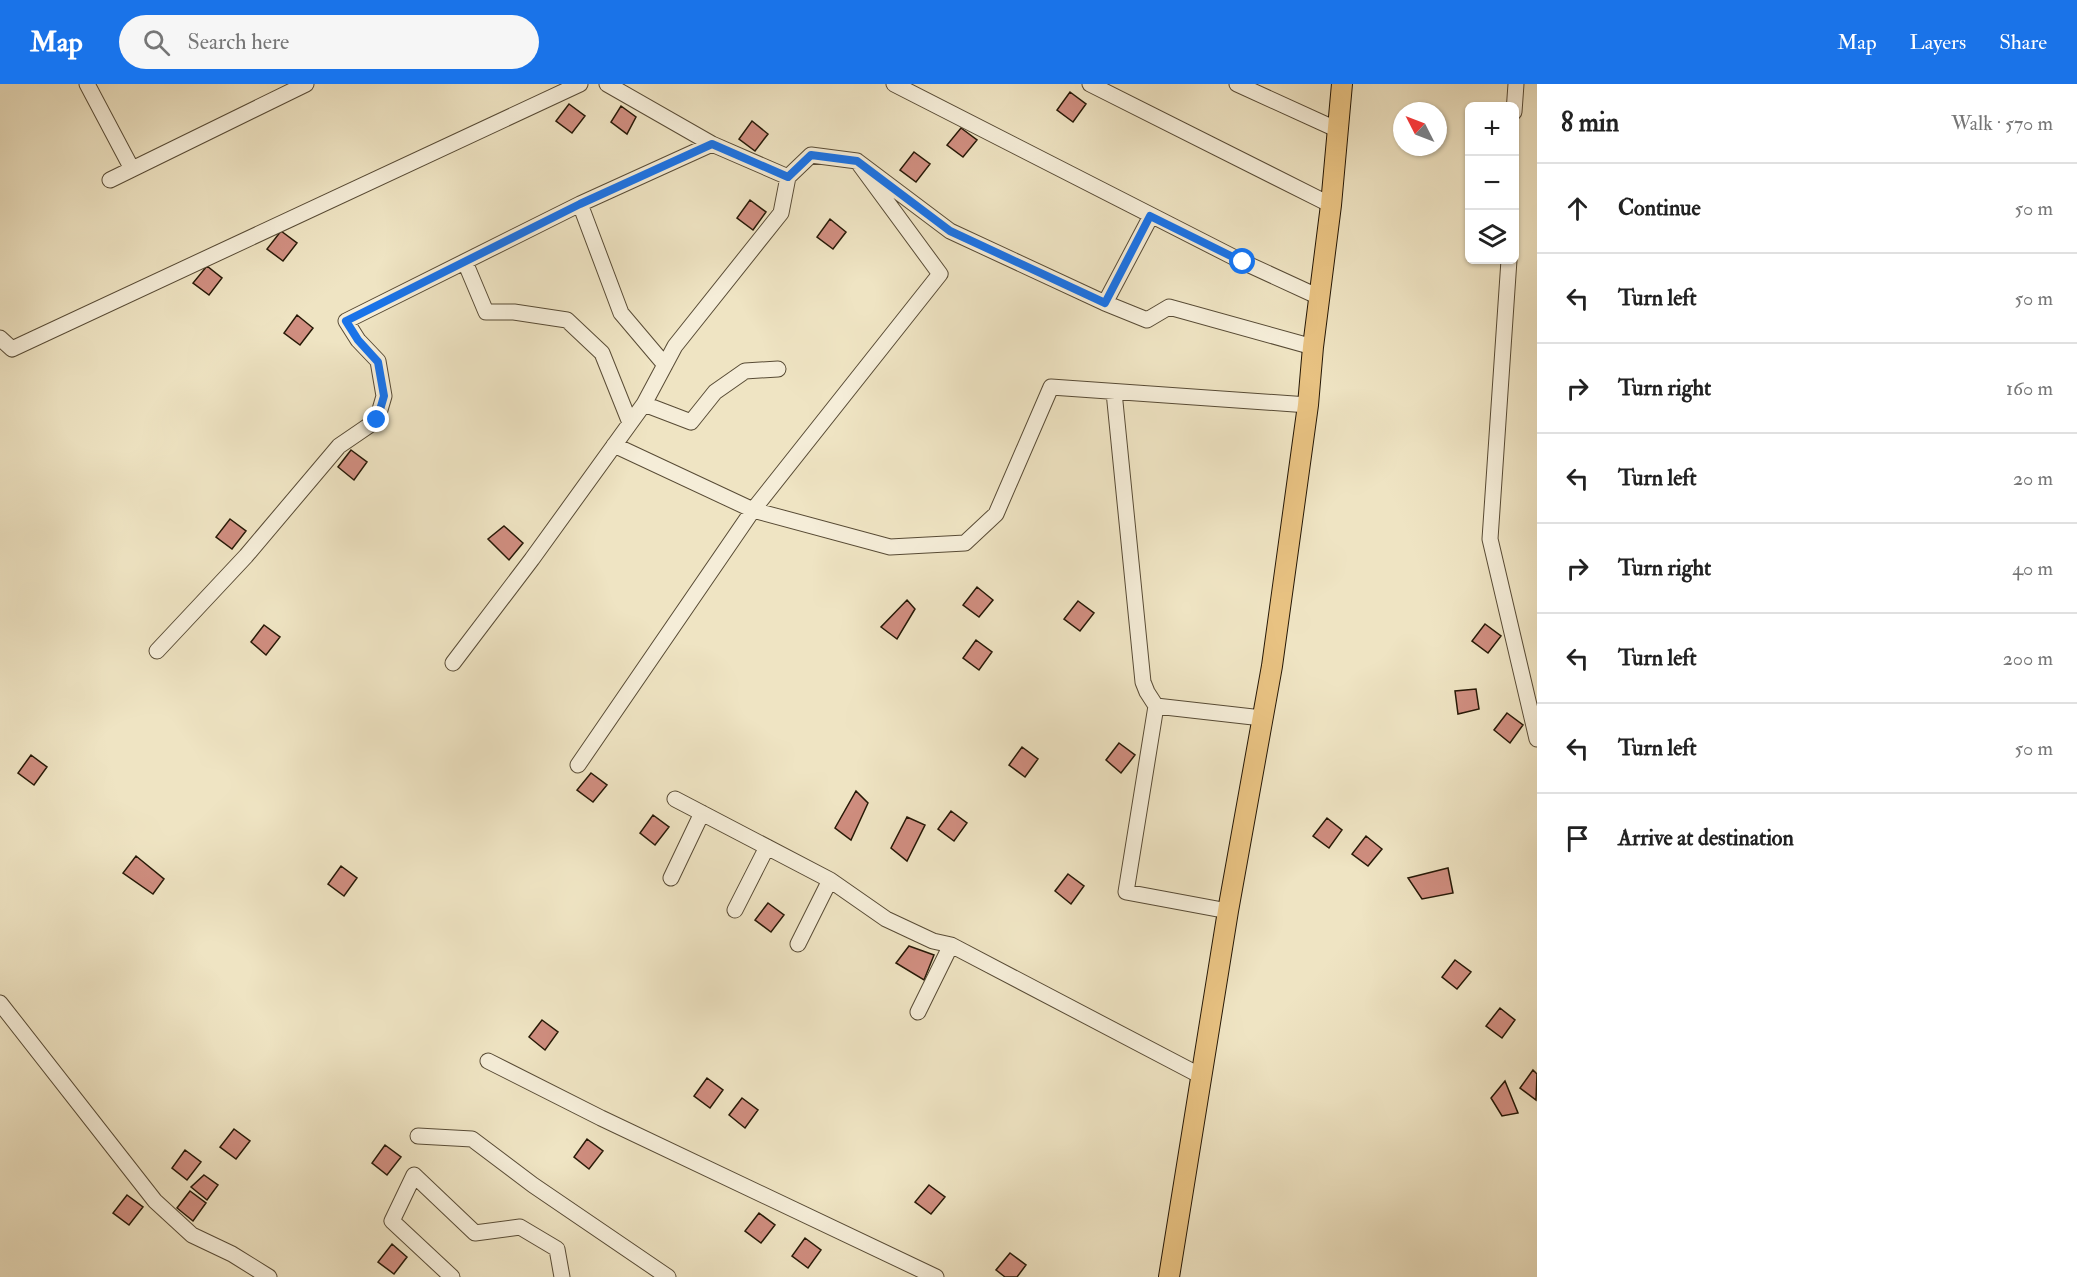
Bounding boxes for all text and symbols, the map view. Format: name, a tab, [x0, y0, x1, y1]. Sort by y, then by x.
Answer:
search box	[119, 15, 539, 69]
text: Map	[30, 25, 83, 60]
icon: search	[140, 26, 173, 59]
text: Search here	[188, 28, 289, 56]
text: Map	[1837, 29, 1877, 56]
text: Layers	[1910, 29, 1966, 56]
text: Share	[1999, 29, 2047, 56]
north arrow	[1393, 102, 1447, 156]
map controls	[1465, 102, 1519, 264]
button: +	[1465, 102, 1519, 156]
text: 8 min	[1561, 107, 1619, 139]
text: Walk · 570 m	[1951, 111, 2053, 136]
button: −	[1465, 156, 1519, 210]
icon: ahead	[1561, 192, 1594, 225]
text: Continue	[1618, 194, 1701, 222]
text: 50 m	[2014, 196, 2053, 221]
button: layers	[1465, 210, 1519, 264]
route start	[1229, 248, 1255, 274]
icon: left	[1561, 282, 1594, 315]
text: Turn left	[1618, 284, 1697, 312]
text: 50 m	[2014, 286, 2053, 311]
icon: right	[1561, 372, 1594, 405]
text: Turn right	[1618, 374, 1711, 402]
text: 160 m	[2006, 376, 2053, 401]
route end	[363, 406, 389, 432]
icon: left	[1561, 462, 1594, 495]
text: Turn left	[1618, 464, 1697, 492]
text: 20 m	[2013, 466, 2053, 491]
icon: right	[1561, 552, 1594, 585]
text: Turn right	[1618, 554, 1711, 582]
text: 40 m	[2012, 556, 2053, 581]
icon: left	[1561, 642, 1594, 675]
text: Turn left	[1618, 644, 1697, 672]
text: 200 m	[2003, 646, 2053, 671]
icon: left	[1561, 732, 1594, 765]
text: Turn left	[1618, 734, 1697, 762]
text: 50 m	[2014, 736, 2053, 761]
icon: arrive	[1561, 822, 1594, 855]
text: Arrive at destination	[1618, 824, 1794, 852]

